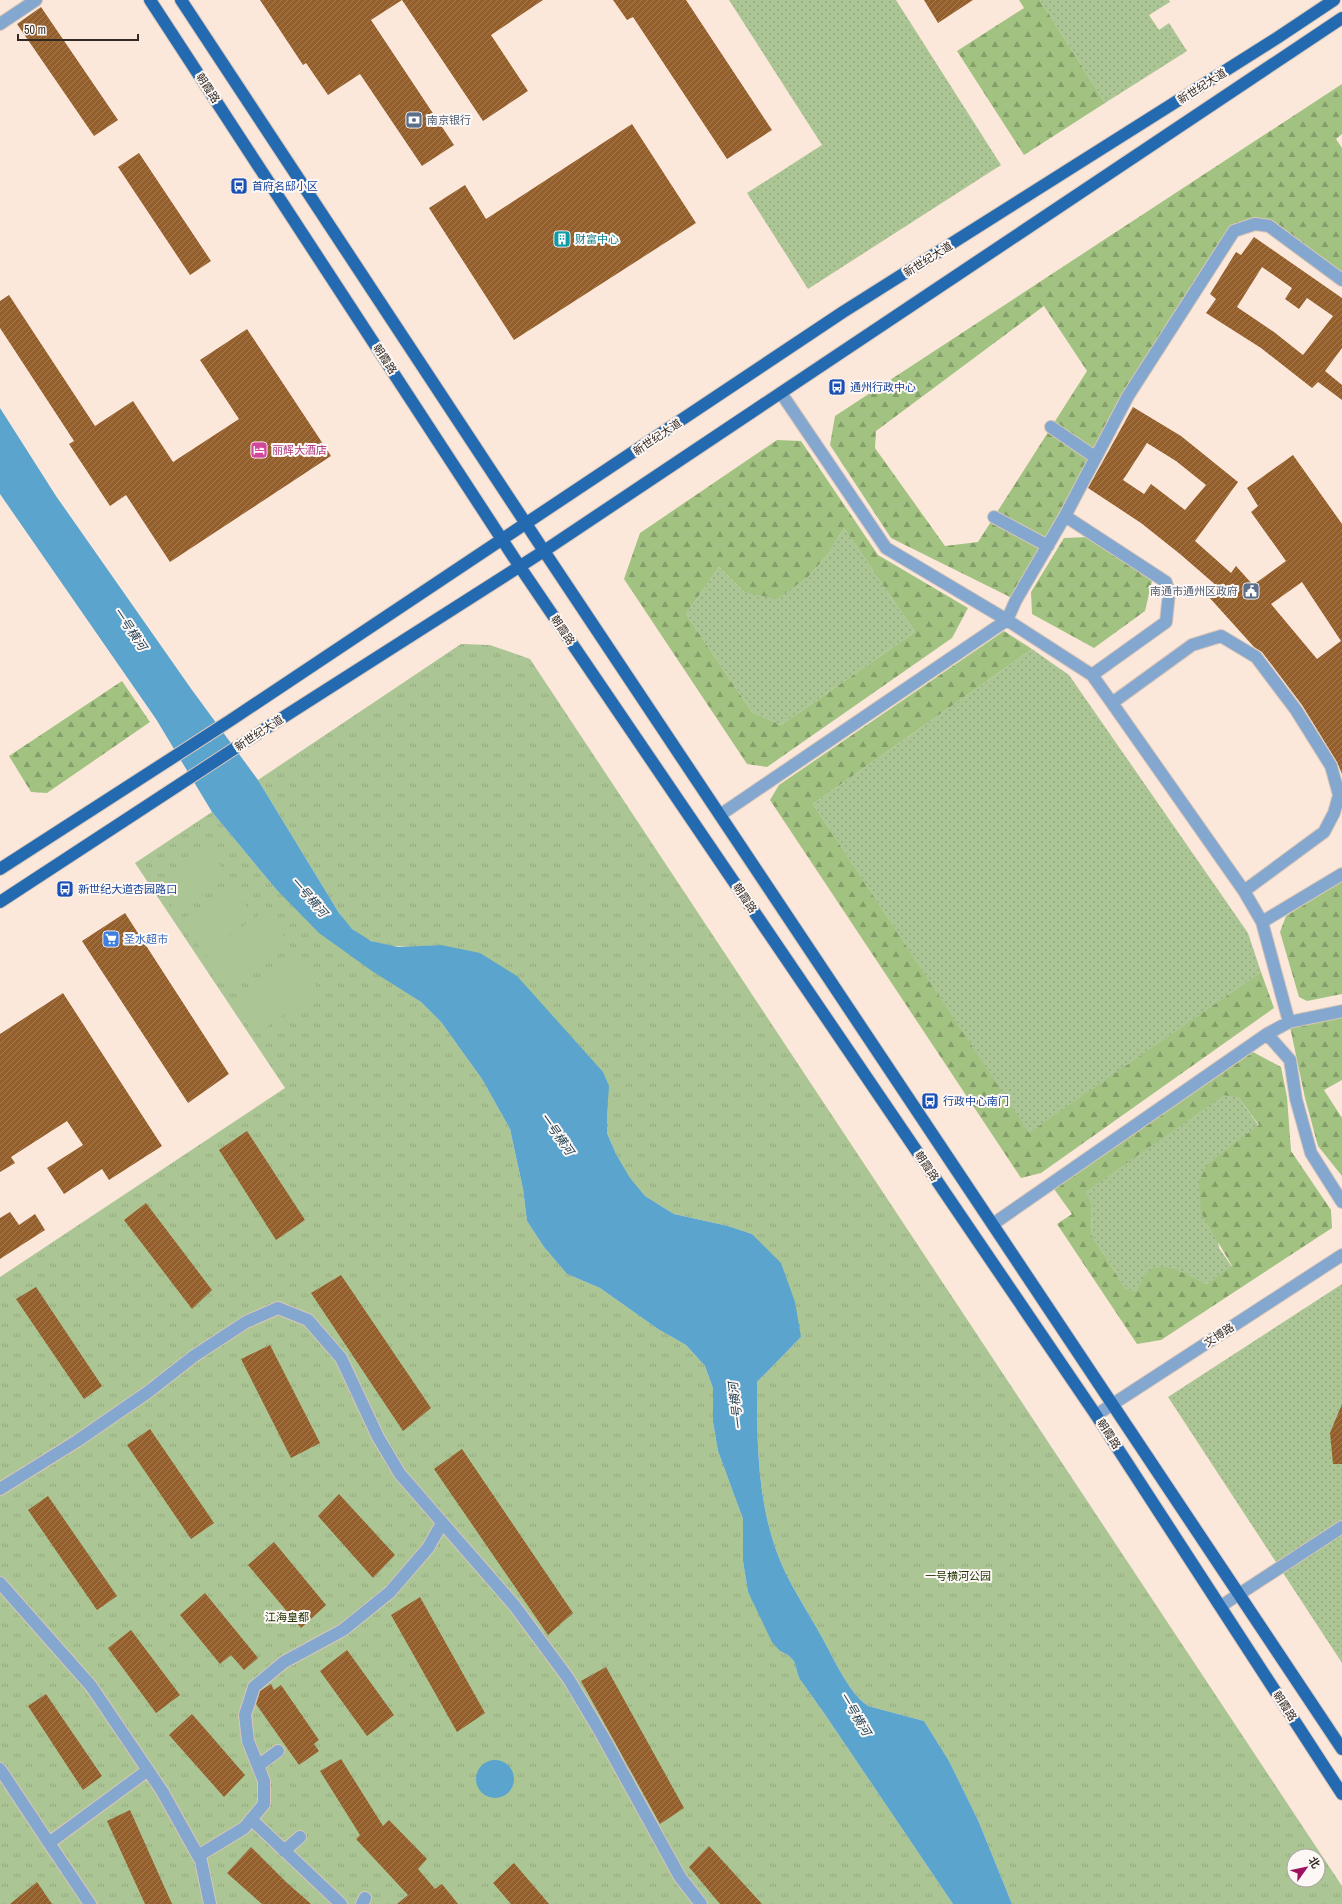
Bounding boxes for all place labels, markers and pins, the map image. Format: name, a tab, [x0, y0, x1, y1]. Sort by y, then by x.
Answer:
bank icon: 南京银行	[404, 110, 424, 130]
place label: 南京银行	[427, 113, 471, 127]
bus stop icon: 首府名邸小区	[229, 176, 249, 196]
place label: 首府名邸小区	[252, 179, 318, 193]
building icon: 财富中心	[552, 229, 572, 249]
place label: 财富中心	[575, 232, 619, 246]
bus stop icon: 通州行政中心	[827, 377, 847, 397]
place label: 通州行政中心	[850, 380, 916, 394]
hotel icon: 丽辉大酒店	[249, 440, 269, 460]
place label: 丽辉大酒店	[272, 443, 327, 457]
public building icon: 南通市通州区政府	[1241, 581, 1261, 601]
place label: 南通市通州区政府	[1150, 584, 1238, 598]
bus stop icon: 新世纪大道杏园路口	[55, 879, 75, 899]
place label: 新世纪大道杏园路口	[78, 882, 177, 896]
supermarket icon: 圣水超市	[101, 929, 121, 949]
place label: 圣水超市	[124, 932, 168, 946]
bus stop icon: 行政中心南门	[920, 1091, 940, 1111]
place label: 行政中心南门	[943, 1094, 1009, 1108]

